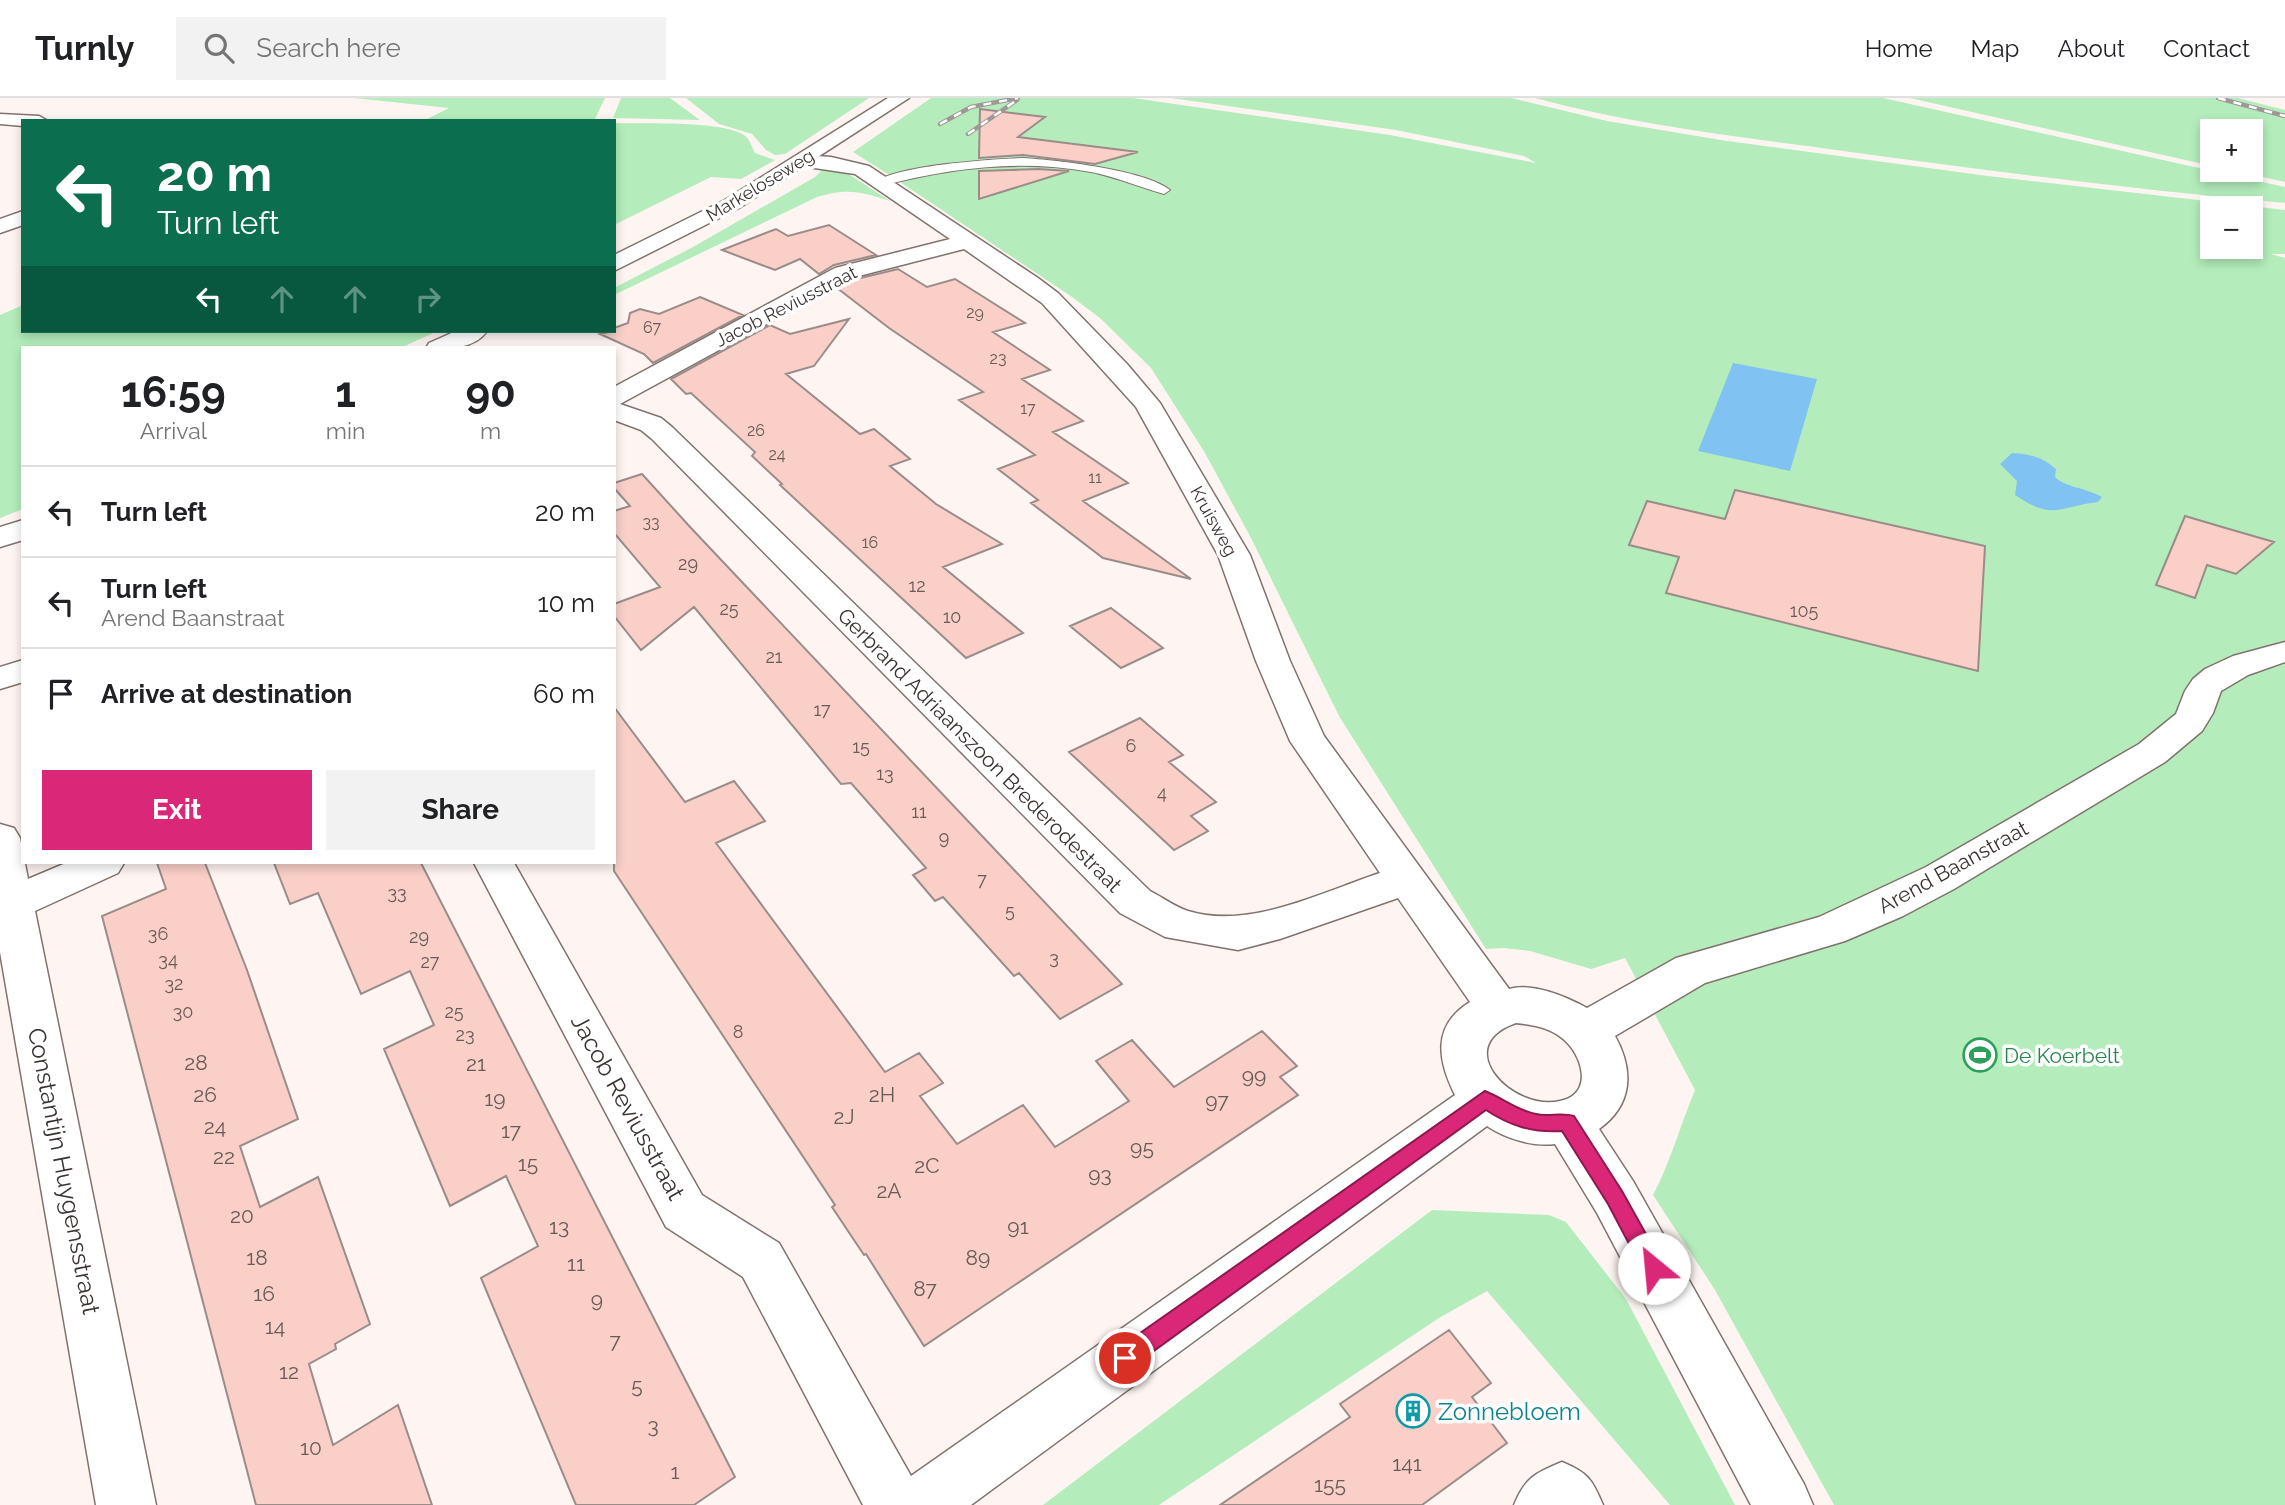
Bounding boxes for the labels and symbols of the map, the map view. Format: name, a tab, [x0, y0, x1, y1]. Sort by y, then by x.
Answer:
street label: Markeloseweg	[702, 145, 818, 225]
street label: Jacob Reviusstraat	[712, 261, 860, 351]
house number: 29	[966, 303, 984, 322]
house number: 67	[643, 318, 662, 337]
house number: 23	[990, 349, 1006, 368]
house number: 17	[1020, 399, 1036, 418]
house number: 26	[747, 421, 765, 440]
house number: 24	[768, 445, 786, 464]
house number: 11	[1088, 468, 1102, 487]
street label: Kruisweg	[1186, 482, 1242, 560]
house number: 33	[642, 513, 660, 532]
house number: 16	[862, 533, 878, 552]
house number: 29	[678, 553, 698, 574]
house number: 12	[908, 575, 926, 596]
house number: 25	[719, 598, 739, 619]
house number: 105	[1790, 600, 1818, 621]
street label: Gerbrand Adriaanszoon Brederodestraat	[833, 603, 1127, 897]
house number: 10	[943, 606, 961, 627]
house number: 21	[765, 646, 783, 667]
house number: 17	[813, 699, 831, 720]
house number: 6	[1126, 735, 1137, 756]
house number: 15	[852, 736, 870, 757]
house number: 13	[876, 763, 894, 784]
house number: 4	[1157, 782, 1167, 803]
house number: 11	[911, 801, 927, 822]
street label: Arend Baanstraat	[1874, 815, 2032, 919]
house number: 9	[939, 827, 949, 848]
house number: 7	[977, 869, 987, 890]
house number: 33	[387, 882, 407, 903]
house number: 5	[1005, 900, 1015, 921]
house number: 36	[148, 923, 168, 944]
house number: 29	[409, 926, 429, 947]
house number: 3	[1049, 947, 1059, 968]
house number: 34	[158, 949, 178, 970]
house number: 27	[420, 951, 440, 972]
house number: 32	[165, 973, 184, 994]
house number: 30	[173, 1001, 193, 1022]
house number: 25	[444, 1001, 464, 1022]
street label: Jacob Reviusstraat	[565, 1009, 691, 1205]
house number: 8	[733, 1021, 743, 1042]
house number: 23	[456, 1024, 475, 1045]
street label: Constantijn Huygensstraat	[22, 1025, 106, 1317]
sports icon: De Koerbelt	[1961, 1036, 1999, 1074]
place label: De Koerbelt	[2004, 1043, 2120, 1068]
house number: 28	[184, 1050, 208, 1075]
house number: 21	[466, 1051, 486, 1076]
house number: 99	[1242, 1063, 1266, 1088]
house number: 26	[193, 1082, 217, 1107]
house number: 2H	[869, 1082, 895, 1107]
house number: 19	[484, 1086, 506, 1111]
house number: 97	[1205, 1088, 1229, 1113]
house number: 2J	[833, 1104, 855, 1129]
house number: 24	[204, 1114, 226, 1139]
house number: 17	[501, 1118, 522, 1143]
house number: 95	[1130, 1135, 1154, 1160]
house number: 22	[213, 1144, 235, 1169]
house number: 15	[518, 1151, 538, 1176]
house number: 2C	[914, 1153, 940, 1178]
house number: 93	[1088, 1162, 1112, 1187]
house number: 2A	[876, 1178, 902, 1203]
house number: 20	[230, 1203, 254, 1228]
house number: 13	[549, 1214, 569, 1239]
house number: 91	[1007, 1214, 1029, 1239]
position arrow	[1617, 1231, 1691, 1305]
house number: 18	[246, 1245, 268, 1270]
house number: 89	[966, 1245, 990, 1270]
house number: 11	[567, 1251, 585, 1276]
house number: 87	[913, 1276, 938, 1301]
house number: 16	[253, 1281, 275, 1306]
house number: 9	[591, 1287, 603, 1312]
house number: 14	[265, 1314, 285, 1339]
house number: 7	[609, 1328, 621, 1353]
pin	[1095, 1328, 1155, 1388]
house number: 12	[279, 1359, 299, 1384]
house number: 5	[631, 1373, 643, 1398]
building icon: Zonnebloem	[1394, 1392, 1432, 1430]
place label: Zonnebloem	[1438, 1397, 1581, 1426]
house number: 3	[647, 1413, 659, 1438]
house number: 10	[300, 1435, 322, 1460]
house number: 141	[1392, 1451, 1422, 1476]
house number: 1	[671, 1459, 680, 1484]
house number: 155	[1314, 1472, 1346, 1497]

